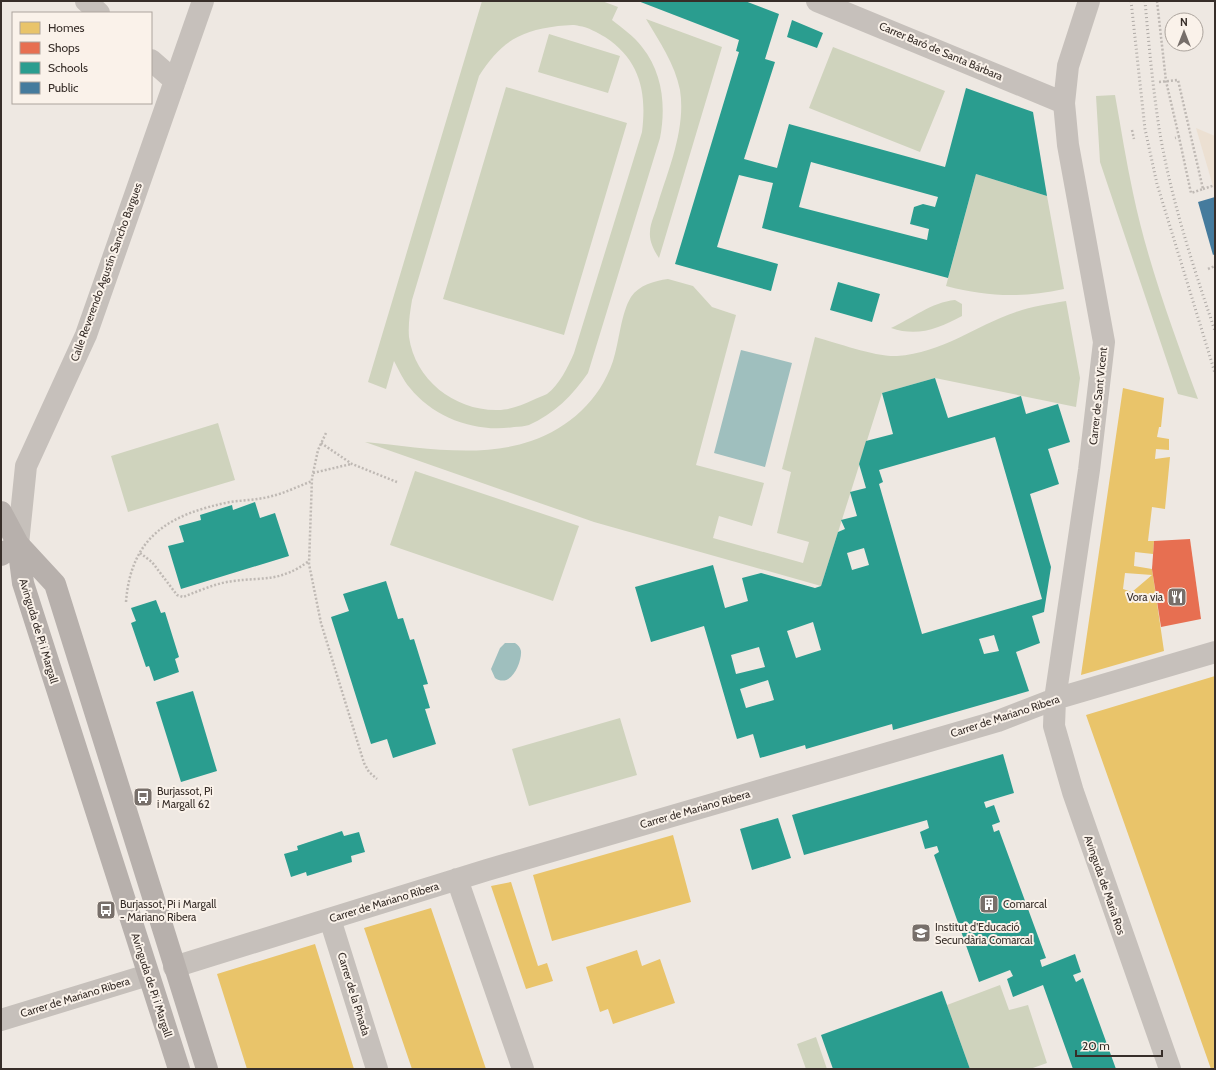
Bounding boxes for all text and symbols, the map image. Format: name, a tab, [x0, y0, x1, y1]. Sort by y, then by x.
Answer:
legend	[12, 12, 152, 104]
north arrow	[1164, 12, 1204, 52]
text: N	[1180, 15, 1188, 29]
street label: Carrer Baró de Santa Bárbara	[877, 19, 1006, 84]
text: Homes	[48, 20, 85, 35]
text: Shops	[48, 40, 80, 55]
text: Schools	[48, 60, 88, 75]
text: Public	[48, 80, 79, 95]
street label: Calle Reverendo Agustín Sancho Bargues	[67, 180, 145, 363]
street label: Carrer de Sant Vicent	[1086, 346, 1110, 446]
street label: Avinguda de Pi i Margall	[16, 577, 62, 686]
restaurant icon: Vora via	[1166, 586, 1188, 608]
place label: Vora via	[1127, 590, 1164, 604]
street label: Carrer de Mariano Ribera	[949, 692, 1062, 740]
place label: Burjassot, Pi i Margall 62	[157, 784, 213, 811]
bus stop icon: Burjassot, Pi i Margall 62	[132, 786, 154, 808]
street label: Carrer de Mariano Ribera	[638, 786, 752, 831]
street label: Avinguda de Maria Ros	[1081, 833, 1129, 937]
street label: Carrer de Mariano Ribera	[328, 878, 441, 925]
building icon: Comarcal	[978, 893, 1000, 915]
place label: Burjassot, Pi i Margall - Mariano Ribera	[120, 897, 217, 924]
place label: Comarcal	[1003, 897, 1047, 911]
bus stop icon: Burjassot, Pi i Margall - Mariano Ribera	[95, 899, 117, 921]
place label: Institut d'Educació Secundària Comarcal	[935, 920, 1033, 947]
school or university icon: Institut d'Educació Secundària Comarcal	[910, 922, 932, 944]
street label: Avinguda de Pi i Margall	[129, 931, 176, 1039]
street label: Carrer de la Pinada	[335, 951, 374, 1038]
street label: Carrer de Mariano Ribera	[19, 973, 132, 1020]
scale bar	[1076, 1032, 1162, 1058]
text: 20 m	[1082, 1038, 1110, 1053]

